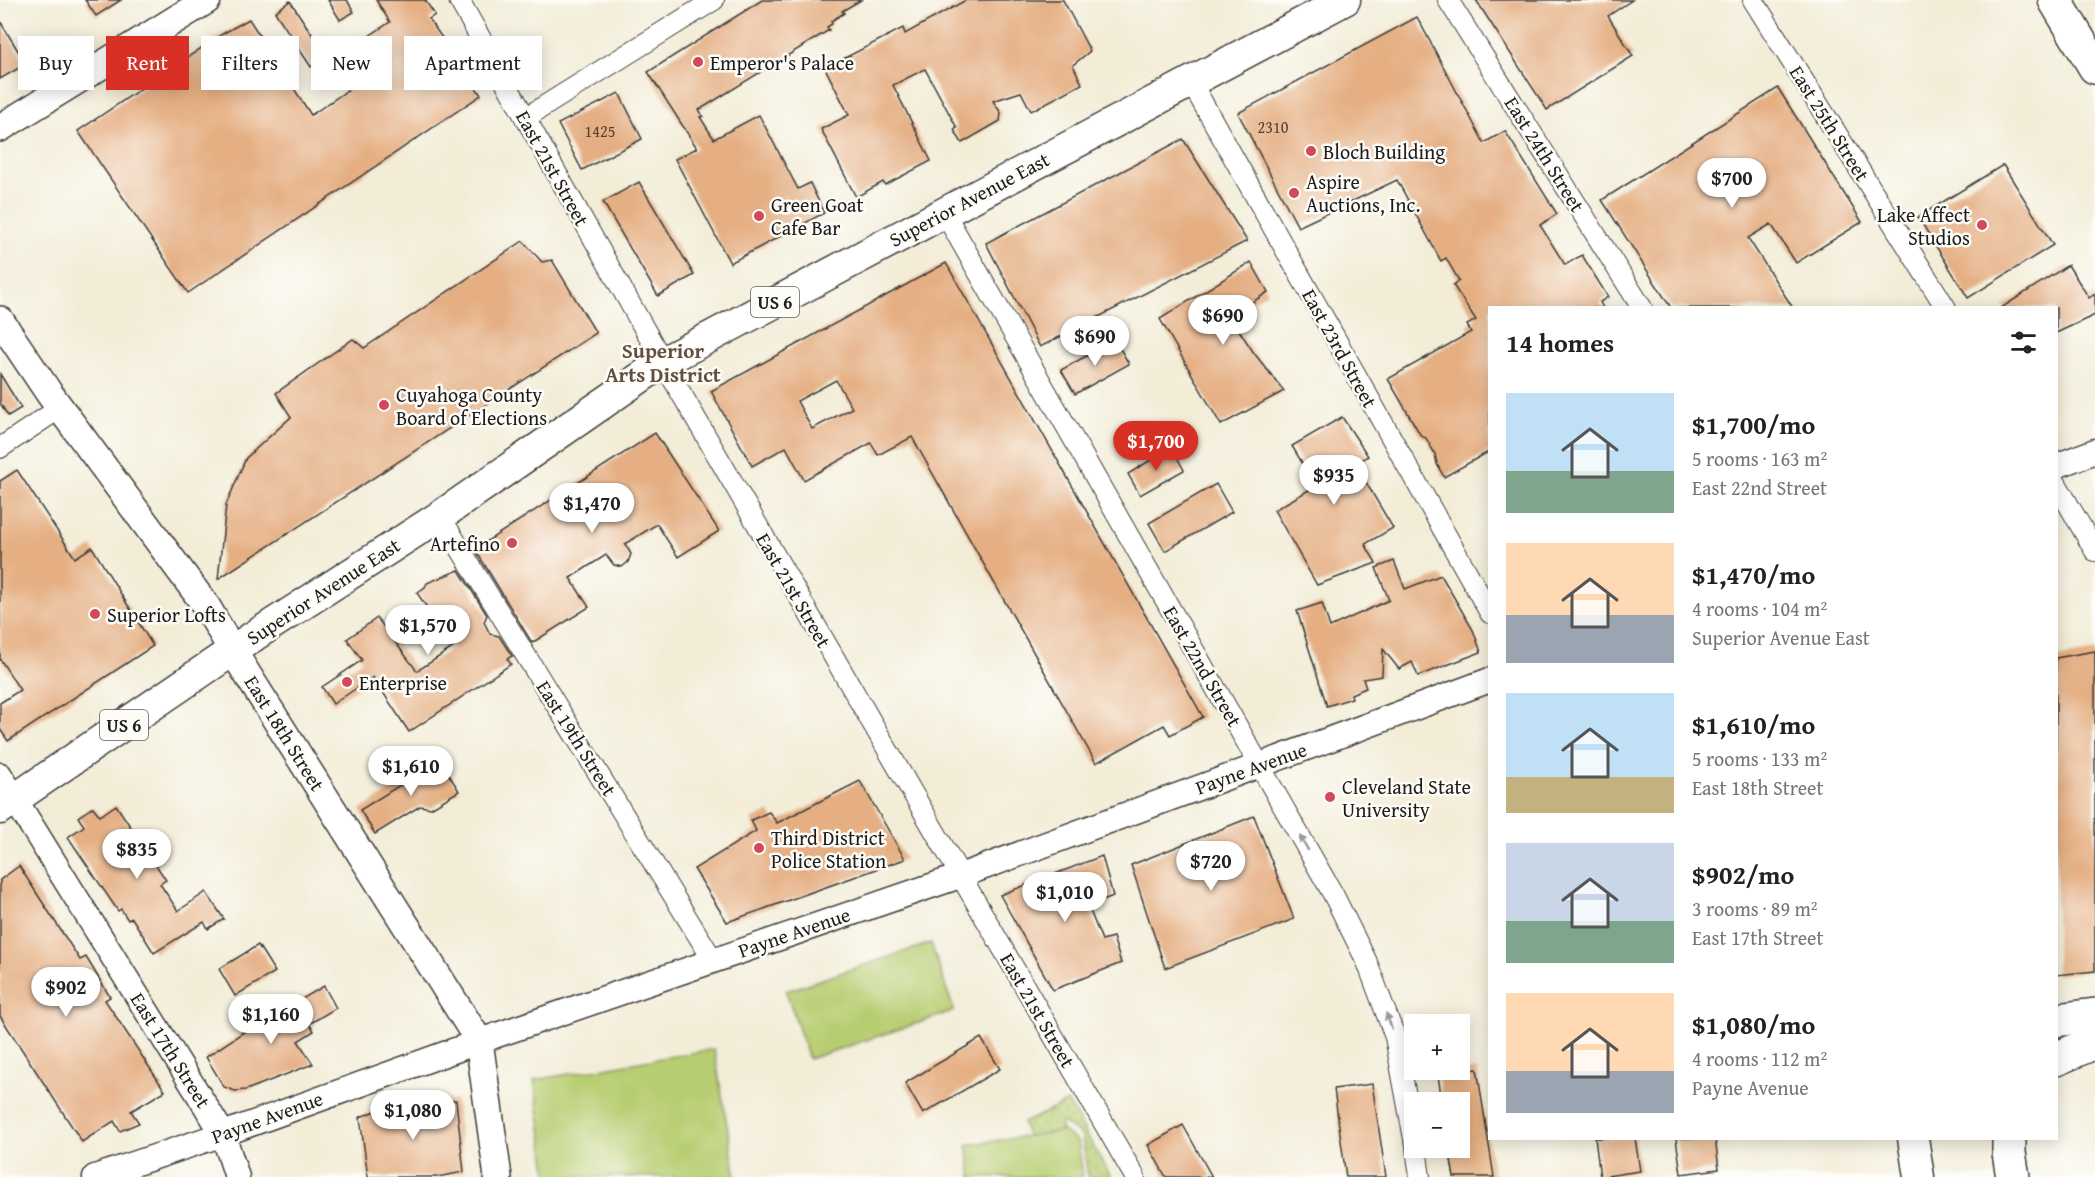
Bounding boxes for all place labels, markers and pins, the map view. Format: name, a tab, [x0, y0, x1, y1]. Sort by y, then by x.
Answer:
place label: Emperor's Palace	[710, 48, 854, 77]
marker: Emperor's Palace	[691, 55, 705, 69]
place label: Bloch Building	[1323, 137, 1445, 166]
marker: Bloch Building	[1304, 144, 1318, 158]
pin: $700	[1696, 158, 1768, 209]
place label: Aspire Auctions, Inc.	[1306, 167, 1420, 219]
marker: Aspire Auctions, Inc.	[1287, 186, 1301, 200]
place label: Green Goat Cafe Bar	[771, 190, 864, 242]
place label: Lake Affect Studios	[1877, 200, 1970, 252]
marker: Green Goat Cafe Bar	[752, 209, 766, 223]
marker: Lake Affect Studios	[1975, 218, 1989, 232]
pin: $690	[1187, 295, 1259, 346]
pin: $690	[1059, 316, 1131, 367]
place label: Cuyahoga County Board of Elections	[396, 380, 547, 432]
marker: Cuyahoga County Board of Elections	[377, 398, 391, 412]
pin: $1,700	[1107, 421, 1205, 472]
pin: $935	[1298, 455, 1370, 506]
pin: $1,470	[543, 483, 641, 534]
place label: Artefino	[430, 529, 500, 558]
marker: Artefino	[505, 536, 519, 550]
place label: Superior Lofts	[107, 600, 226, 629]
pin: $1,570	[379, 605, 477, 656]
marker: Superior Lofts	[88, 607, 102, 621]
place label: Enterprise	[359, 668, 447, 697]
marker: Enterprise	[340, 675, 354, 689]
pin: $1,610	[362, 746, 460, 797]
place label: Cleveland State University	[1342, 772, 1471, 824]
marker: Cleveland State University	[1323, 790, 1337, 804]
place label: Third District Police Station	[771, 823, 886, 875]
pin: $835	[101, 829, 173, 880]
marker: Third District Police Station	[752, 841, 766, 855]
pin: $720	[1175, 841, 1247, 892]
pin: $1,010	[1016, 872, 1114, 923]
pin: $902	[30, 967, 102, 1018]
pin: $1,160	[222, 994, 320, 1045]
pin: $1,080	[364, 1090, 462, 1141]

